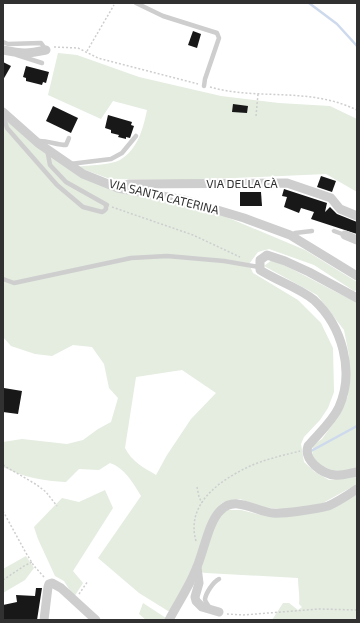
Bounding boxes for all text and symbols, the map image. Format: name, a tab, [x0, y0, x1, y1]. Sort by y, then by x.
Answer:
street label: VIA SANTA CATERINA	[108, 176, 221, 217]
street label: VIA DELLA CÀ	[206, 176, 278, 190]

